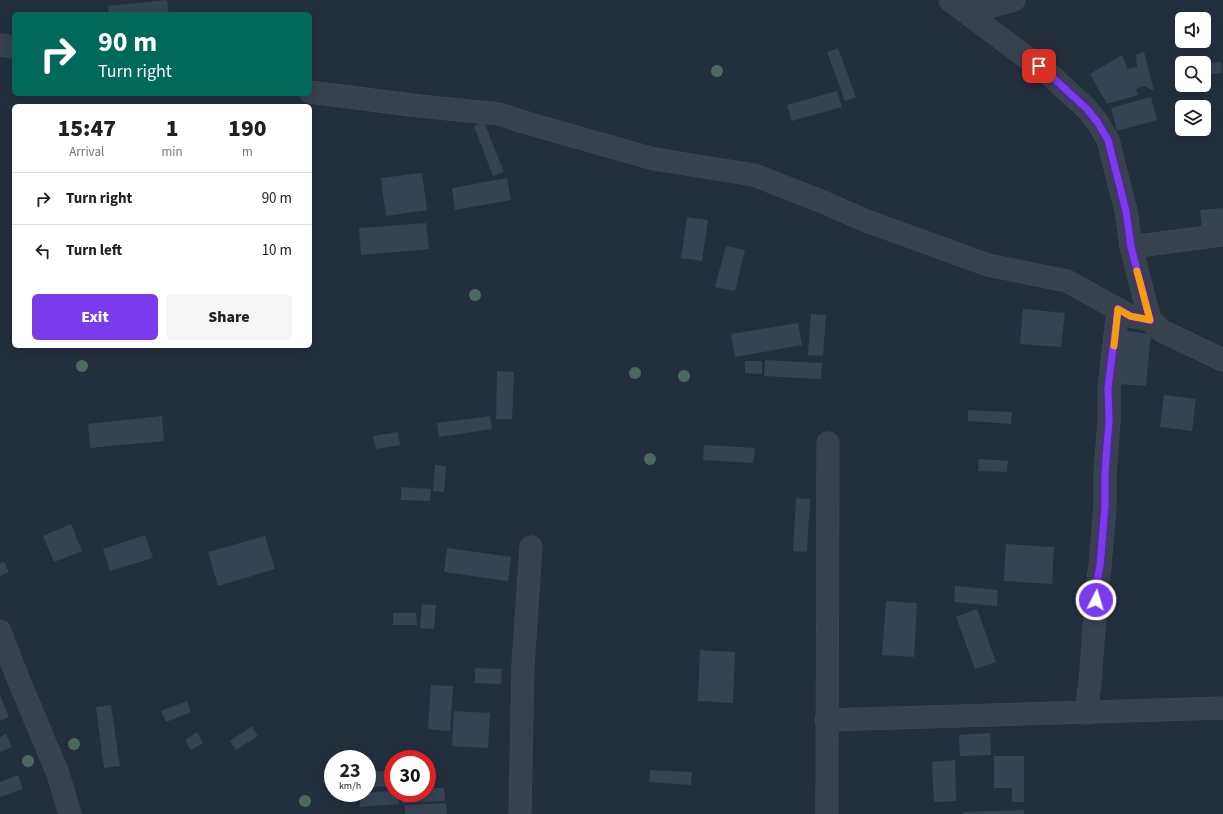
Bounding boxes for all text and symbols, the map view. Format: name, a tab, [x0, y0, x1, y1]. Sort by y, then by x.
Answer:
map controls	[1175, 12, 1211, 136]
button: sound	[1175, 12, 1211, 48]
text: 90 m	[98, 22, 157, 62]
icon: right	[32, 28, 84, 80]
pin	[1022, 49, 1056, 83]
icon: arrive	[1028, 55, 1050, 77]
button: search	[1175, 56, 1211, 92]
text: Turn right	[98, 59, 172, 84]
button: layers	[1175, 100, 1211, 136]
text: 15:47	[57, 111, 116, 146]
text: 1	[166, 111, 179, 146]
text: 190	[228, 111, 267, 146]
text: Arrival	[69, 143, 104, 161]
text: min	[162, 143, 183, 161]
text: m	[242, 143, 253, 161]
icon: right	[32, 188, 54, 210]
text: Turn right	[66, 188, 132, 209]
text: 90 m	[262, 188, 292, 209]
icon: left	[32, 240, 54, 262]
text: Turn left	[66, 240, 122, 261]
text: 10 m	[262, 240, 292, 261]
button: Exit	[32, 294, 158, 340]
button: Share	[166, 294, 292, 340]
position arrow	[1075, 579, 1117, 621]
speed limit sign: 30	[384, 750, 436, 802]
text: 23	[339, 757, 361, 785]
text: km/h	[339, 779, 361, 793]

